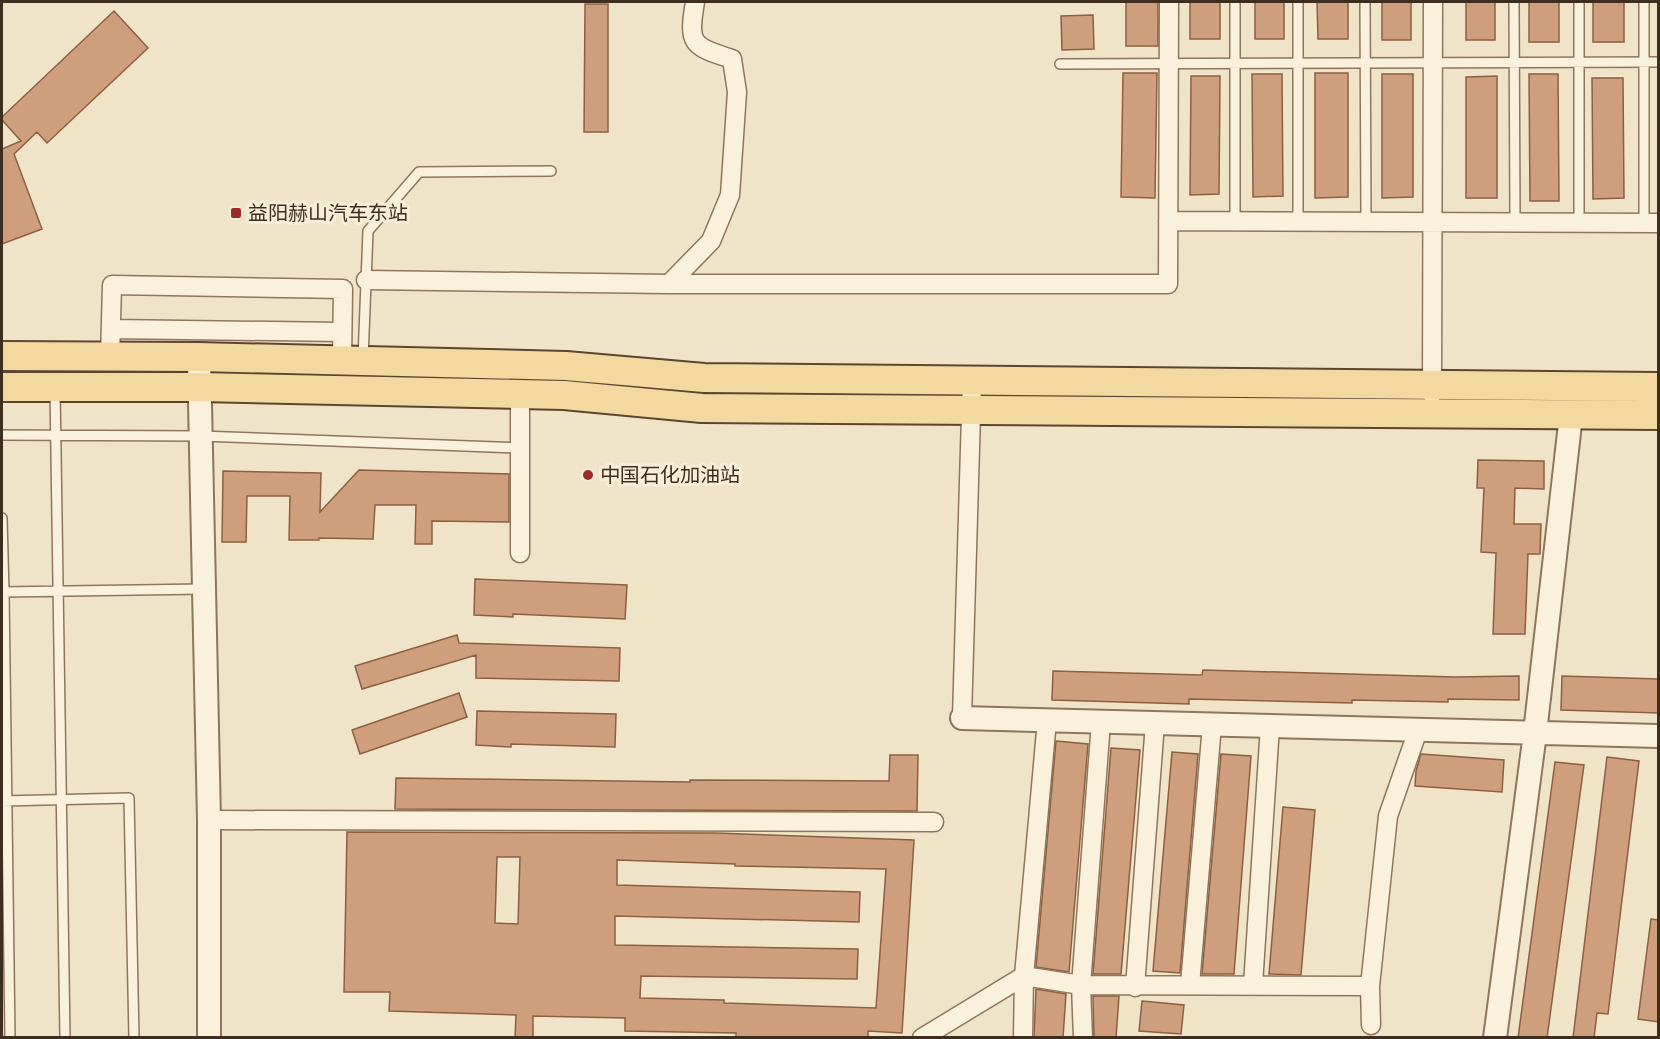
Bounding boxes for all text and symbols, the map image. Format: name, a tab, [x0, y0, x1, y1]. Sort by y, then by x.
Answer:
place label: 益阳赫山汽车东站	[248, 201, 408, 225]
marker: 益阳赫山汽车东站	[229, 206, 243, 220]
place label: 中国石化加油站	[600, 463, 740, 487]
marker: 中国石化加油站	[581, 468, 595, 482]

